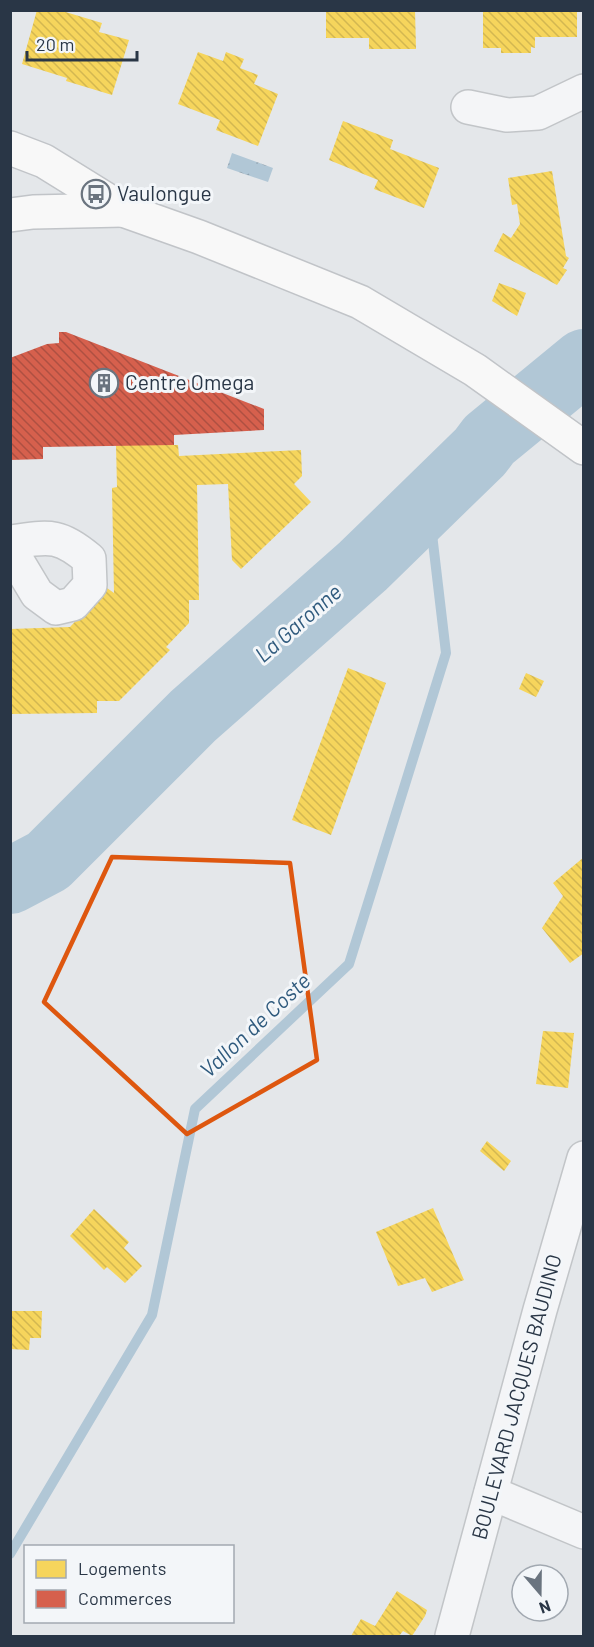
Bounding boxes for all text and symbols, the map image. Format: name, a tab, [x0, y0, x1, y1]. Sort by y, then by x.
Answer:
scale bar	[27, 24, 136, 62]
text: 20 m	[36, 33, 74, 55]
bus stop icon: Vaulongue	[80, 178, 112, 210]
place label: Vaulongue	[117, 180, 212, 205]
building icon: Centre Omega	[88, 367, 120, 399]
place label: Centre Omega	[125, 369, 254, 394]
water label: La Garonne	[249, 578, 346, 667]
water label: Vallon de Coste	[194, 967, 315, 1082]
street label: BOULEVARD JACQUES BAUDINO	[465, 1251, 566, 1542]
legend	[24, 1545, 234, 1623]
text: Logements	[78, 1557, 167, 1579]
north arrow	[510, 1563, 570, 1623]
text: Commerces	[78, 1587, 172, 1609]
text: N	[537, 1597, 554, 1618]

